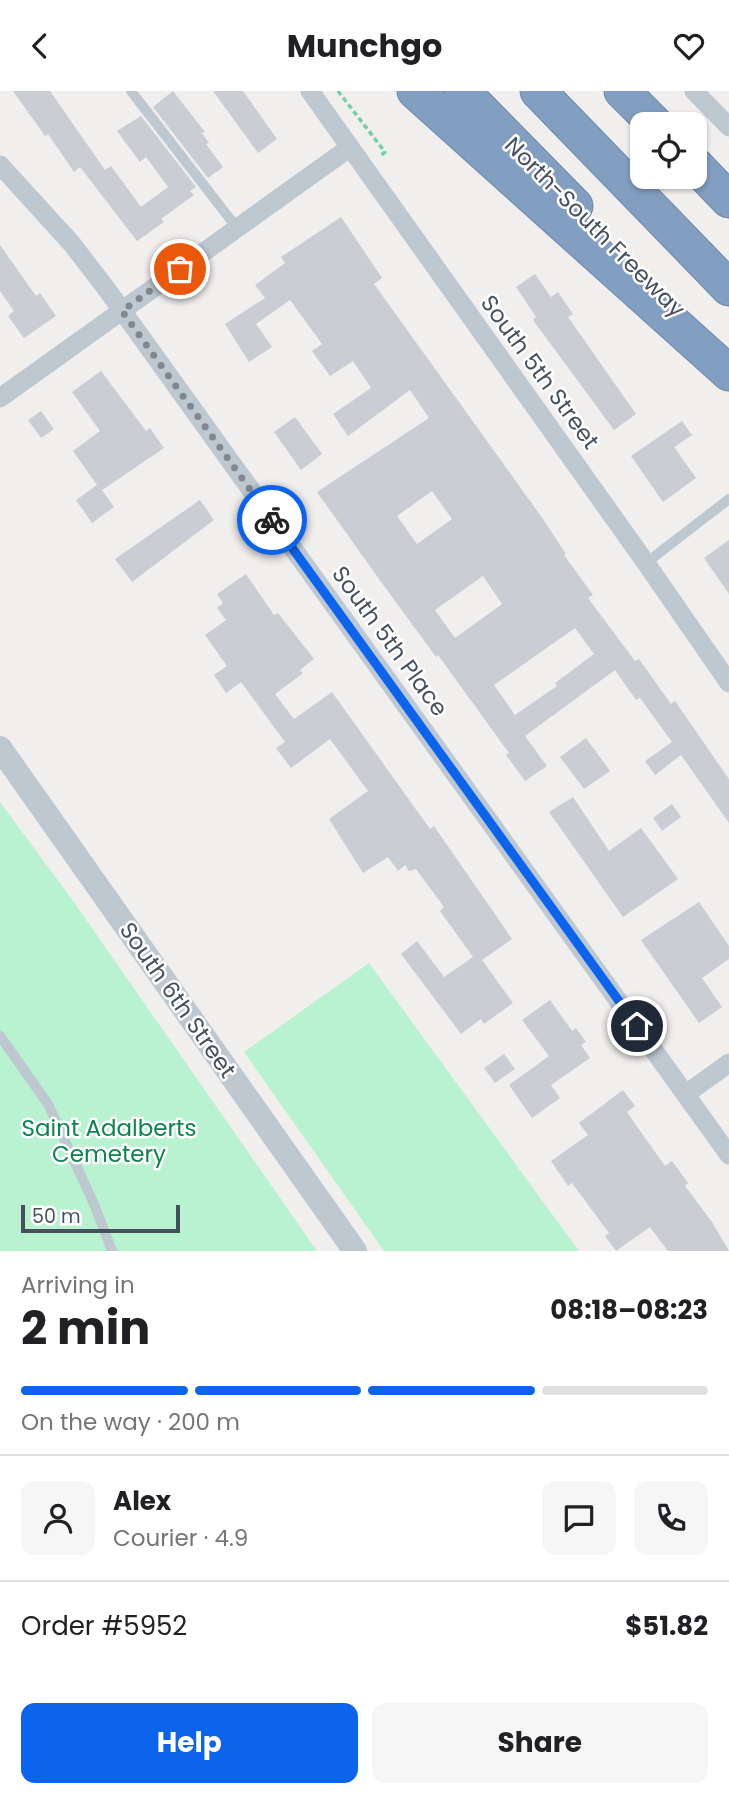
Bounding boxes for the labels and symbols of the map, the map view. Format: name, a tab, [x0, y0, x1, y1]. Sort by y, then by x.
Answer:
street label: North-South Freeway	[498, 130, 692, 324]
pin	[150, 239, 210, 299]
street label: South 5th Street	[473, 288, 607, 456]
courier	[237, 485, 307, 555]
street label: South 5th Place	[325, 559, 455, 723]
street label: South 6th Street	[112, 916, 244, 1084]
pin	[607, 996, 667, 1056]
park label: Saint Adalberts Cemetery	[22, 1112, 196, 1170]
scale bar	[21, 1202, 180, 1234]

